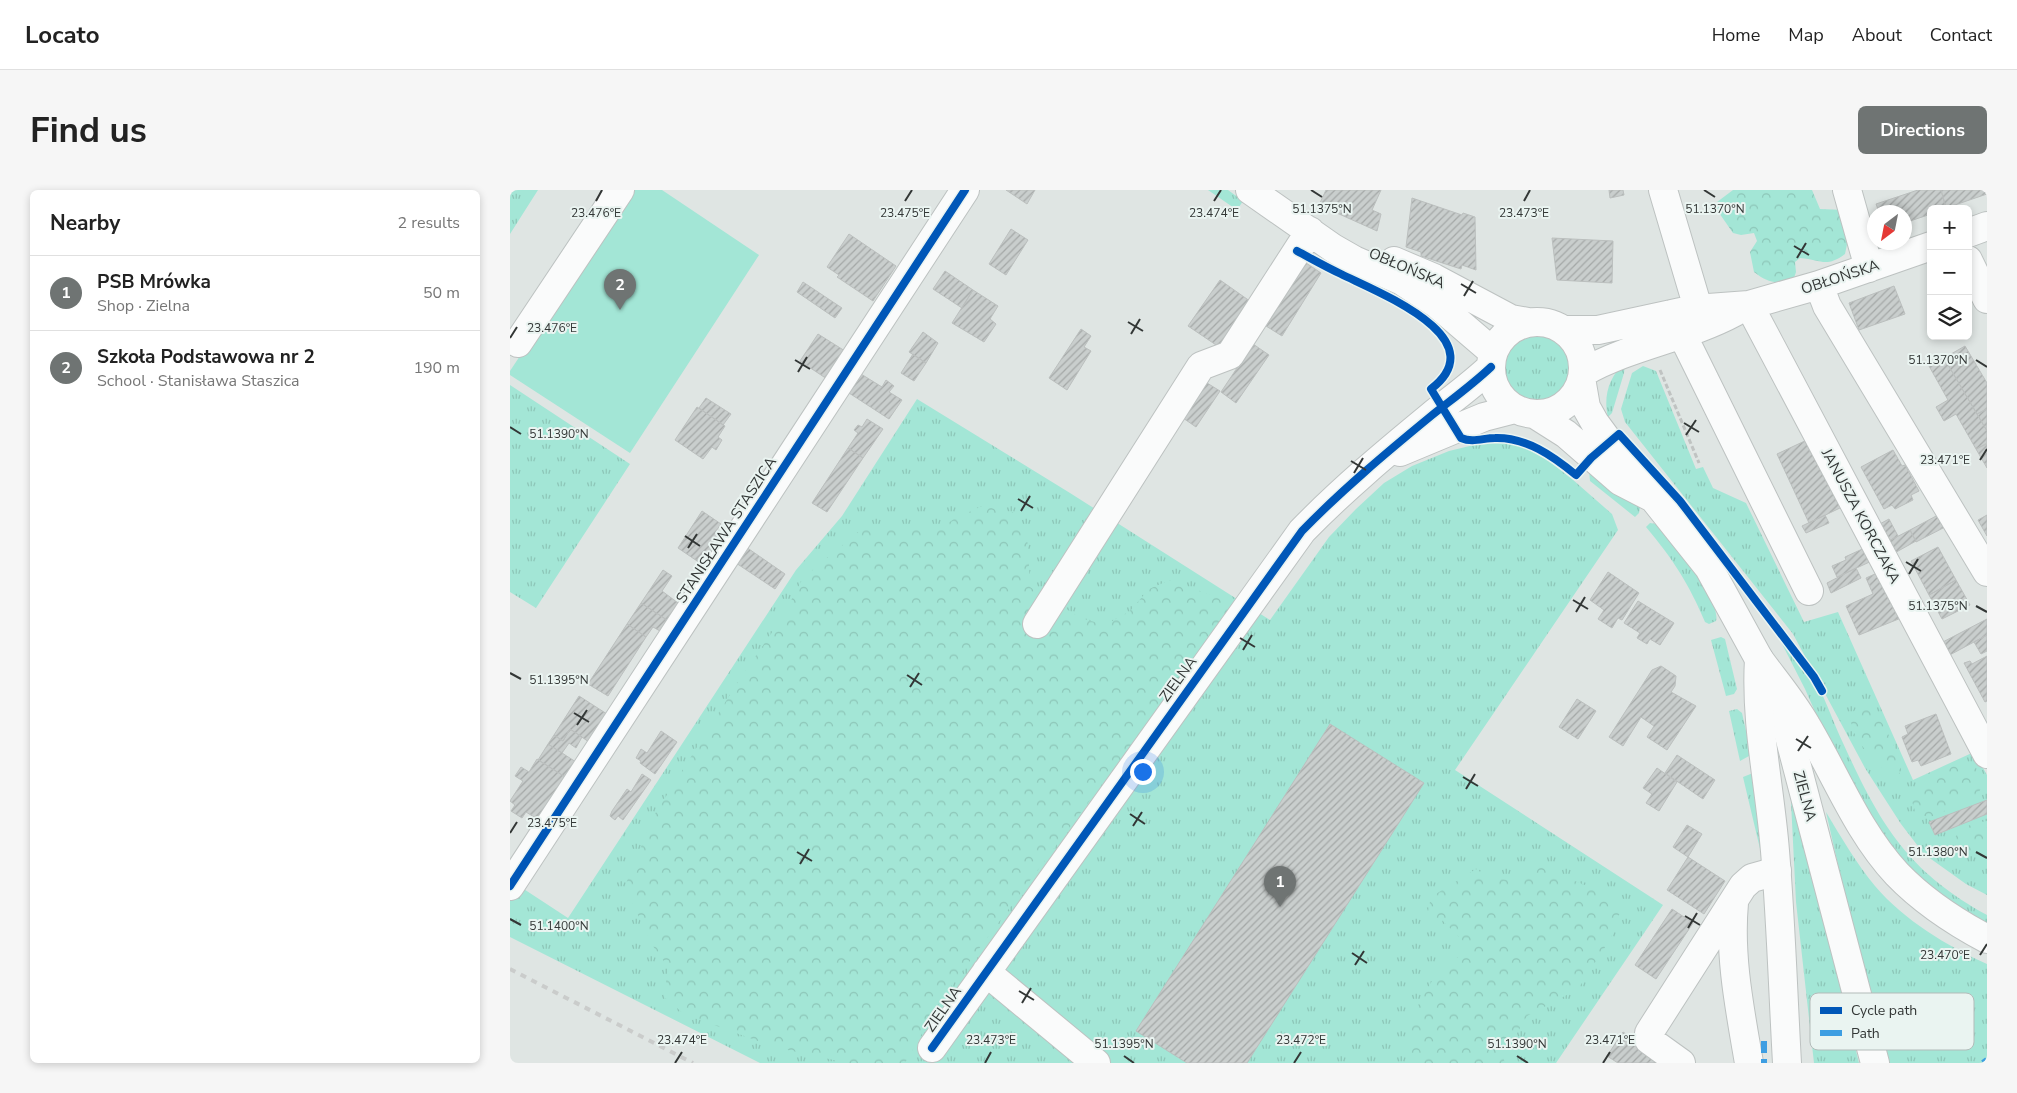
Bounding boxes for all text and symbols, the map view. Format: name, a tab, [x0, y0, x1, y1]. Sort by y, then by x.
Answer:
text: Locato	[25, 19, 100, 51]
text: Home	[1712, 23, 1760, 47]
text: Map	[1788, 23, 1824, 47]
text: About	[1852, 23, 1902, 47]
text: Contact	[1930, 23, 1992, 47]
button: Directions	[1858, 106, 1987, 154]
text: Find us	[30, 107, 147, 154]
text: 51.1375°N	[1292, 201, 1352, 217]
text: 51.1370°N	[1685, 201, 1745, 217]
text: 23.476°E	[571, 205, 621, 221]
text: 23.475°E	[880, 205, 930, 221]
text: 23.474°E	[1189, 205, 1239, 221]
text: 23.473°E	[1499, 205, 1549, 221]
north arrow	[1867, 205, 1912, 250]
map controls	[1927, 205, 1972, 340]
button: +	[1927, 205, 1972, 250]
text: Nearby	[50, 209, 120, 237]
text: 2 results	[398, 212, 460, 234]
street label: OBŁOŃSKA	[1366, 243, 1448, 293]
button: −	[1927, 250, 1972, 295]
street label: OBŁOŃSKA	[1798, 255, 1882, 299]
text: PSB Mrówka	[97, 269, 211, 295]
pin: 2	[604, 269, 636, 310]
text: 1	[61, 282, 71, 304]
text: 50 m	[423, 282, 460, 304]
text: Shop · Zielna	[97, 295, 190, 317]
button: layers	[1927, 295, 1972, 340]
text: 23.476°E	[527, 320, 577, 336]
text: Szkoła Podstawowa nr 2	[97, 344, 315, 370]
text: 51.1370°N	[1908, 352, 1968, 368]
text: 2	[61, 357, 71, 379]
text: 190 m	[413, 357, 460, 379]
text: School · Stanisława Staszica	[97, 370, 300, 392]
text: 51.1390°N	[529, 426, 589, 442]
street label: JANUSZA KORCZAKA	[1816, 444, 1905, 587]
text: 23.471°E	[1920, 452, 1970, 468]
street label: STANISŁAWA STASZICA	[671, 453, 781, 607]
text: 51.1375°N	[1908, 598, 1968, 614]
street label: ZIELNA	[1155, 652, 1201, 706]
text: 51.1395°N	[529, 672, 589, 688]
your location	[1130, 759, 1156, 785]
street label: ZIELNA	[1789, 768, 1821, 824]
text: 23.475°E	[527, 815, 577, 831]
text: 51.1380°N	[1908, 844, 1968, 860]
pin: 1	[1264, 866, 1296, 907]
text: 51.1400°N	[529, 918, 589, 934]
text: 23.470°E	[1920, 947, 1970, 963]
street label: ZIELNA	[920, 982, 966, 1036]
legend	[1810, 993, 1974, 1050]
text: Cycle path	[1851, 1001, 1917, 1020]
text: Path	[1851, 1024, 1880, 1043]
text: 23.474°E	[657, 1032, 707, 1048]
text: 23.473°E	[966, 1032, 1016, 1048]
text: 23.472°E	[1276, 1032, 1326, 1048]
text: 23.471°E	[1585, 1032, 1635, 1048]
text: 51.1395°N	[1094, 1036, 1154, 1052]
text: 51.1390°N	[1487, 1036, 1547, 1052]

